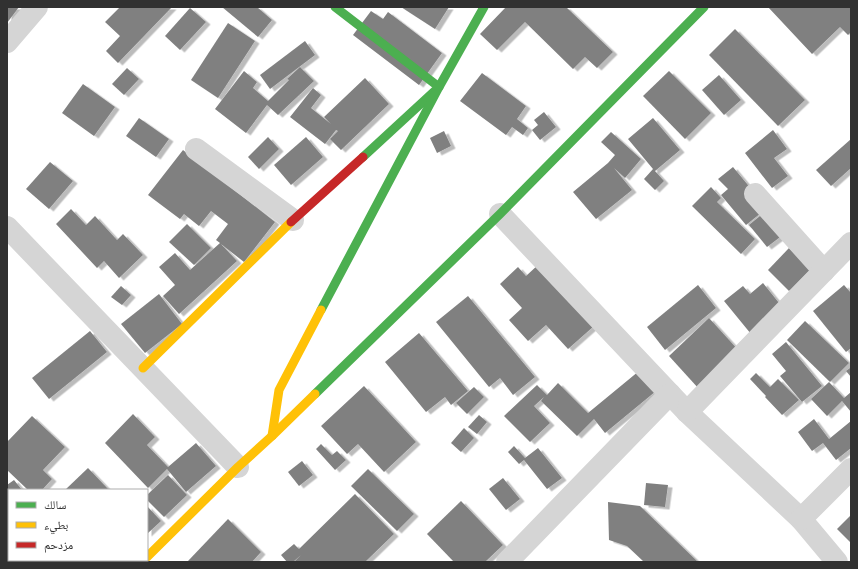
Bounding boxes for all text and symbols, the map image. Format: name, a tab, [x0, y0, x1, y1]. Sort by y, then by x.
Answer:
legend	[8, 489, 148, 561]
text: سالك	[44, 498, 66, 512]
text: بطيء	[44, 518, 68, 535]
text: مزدحم	[44, 538, 73, 553]

